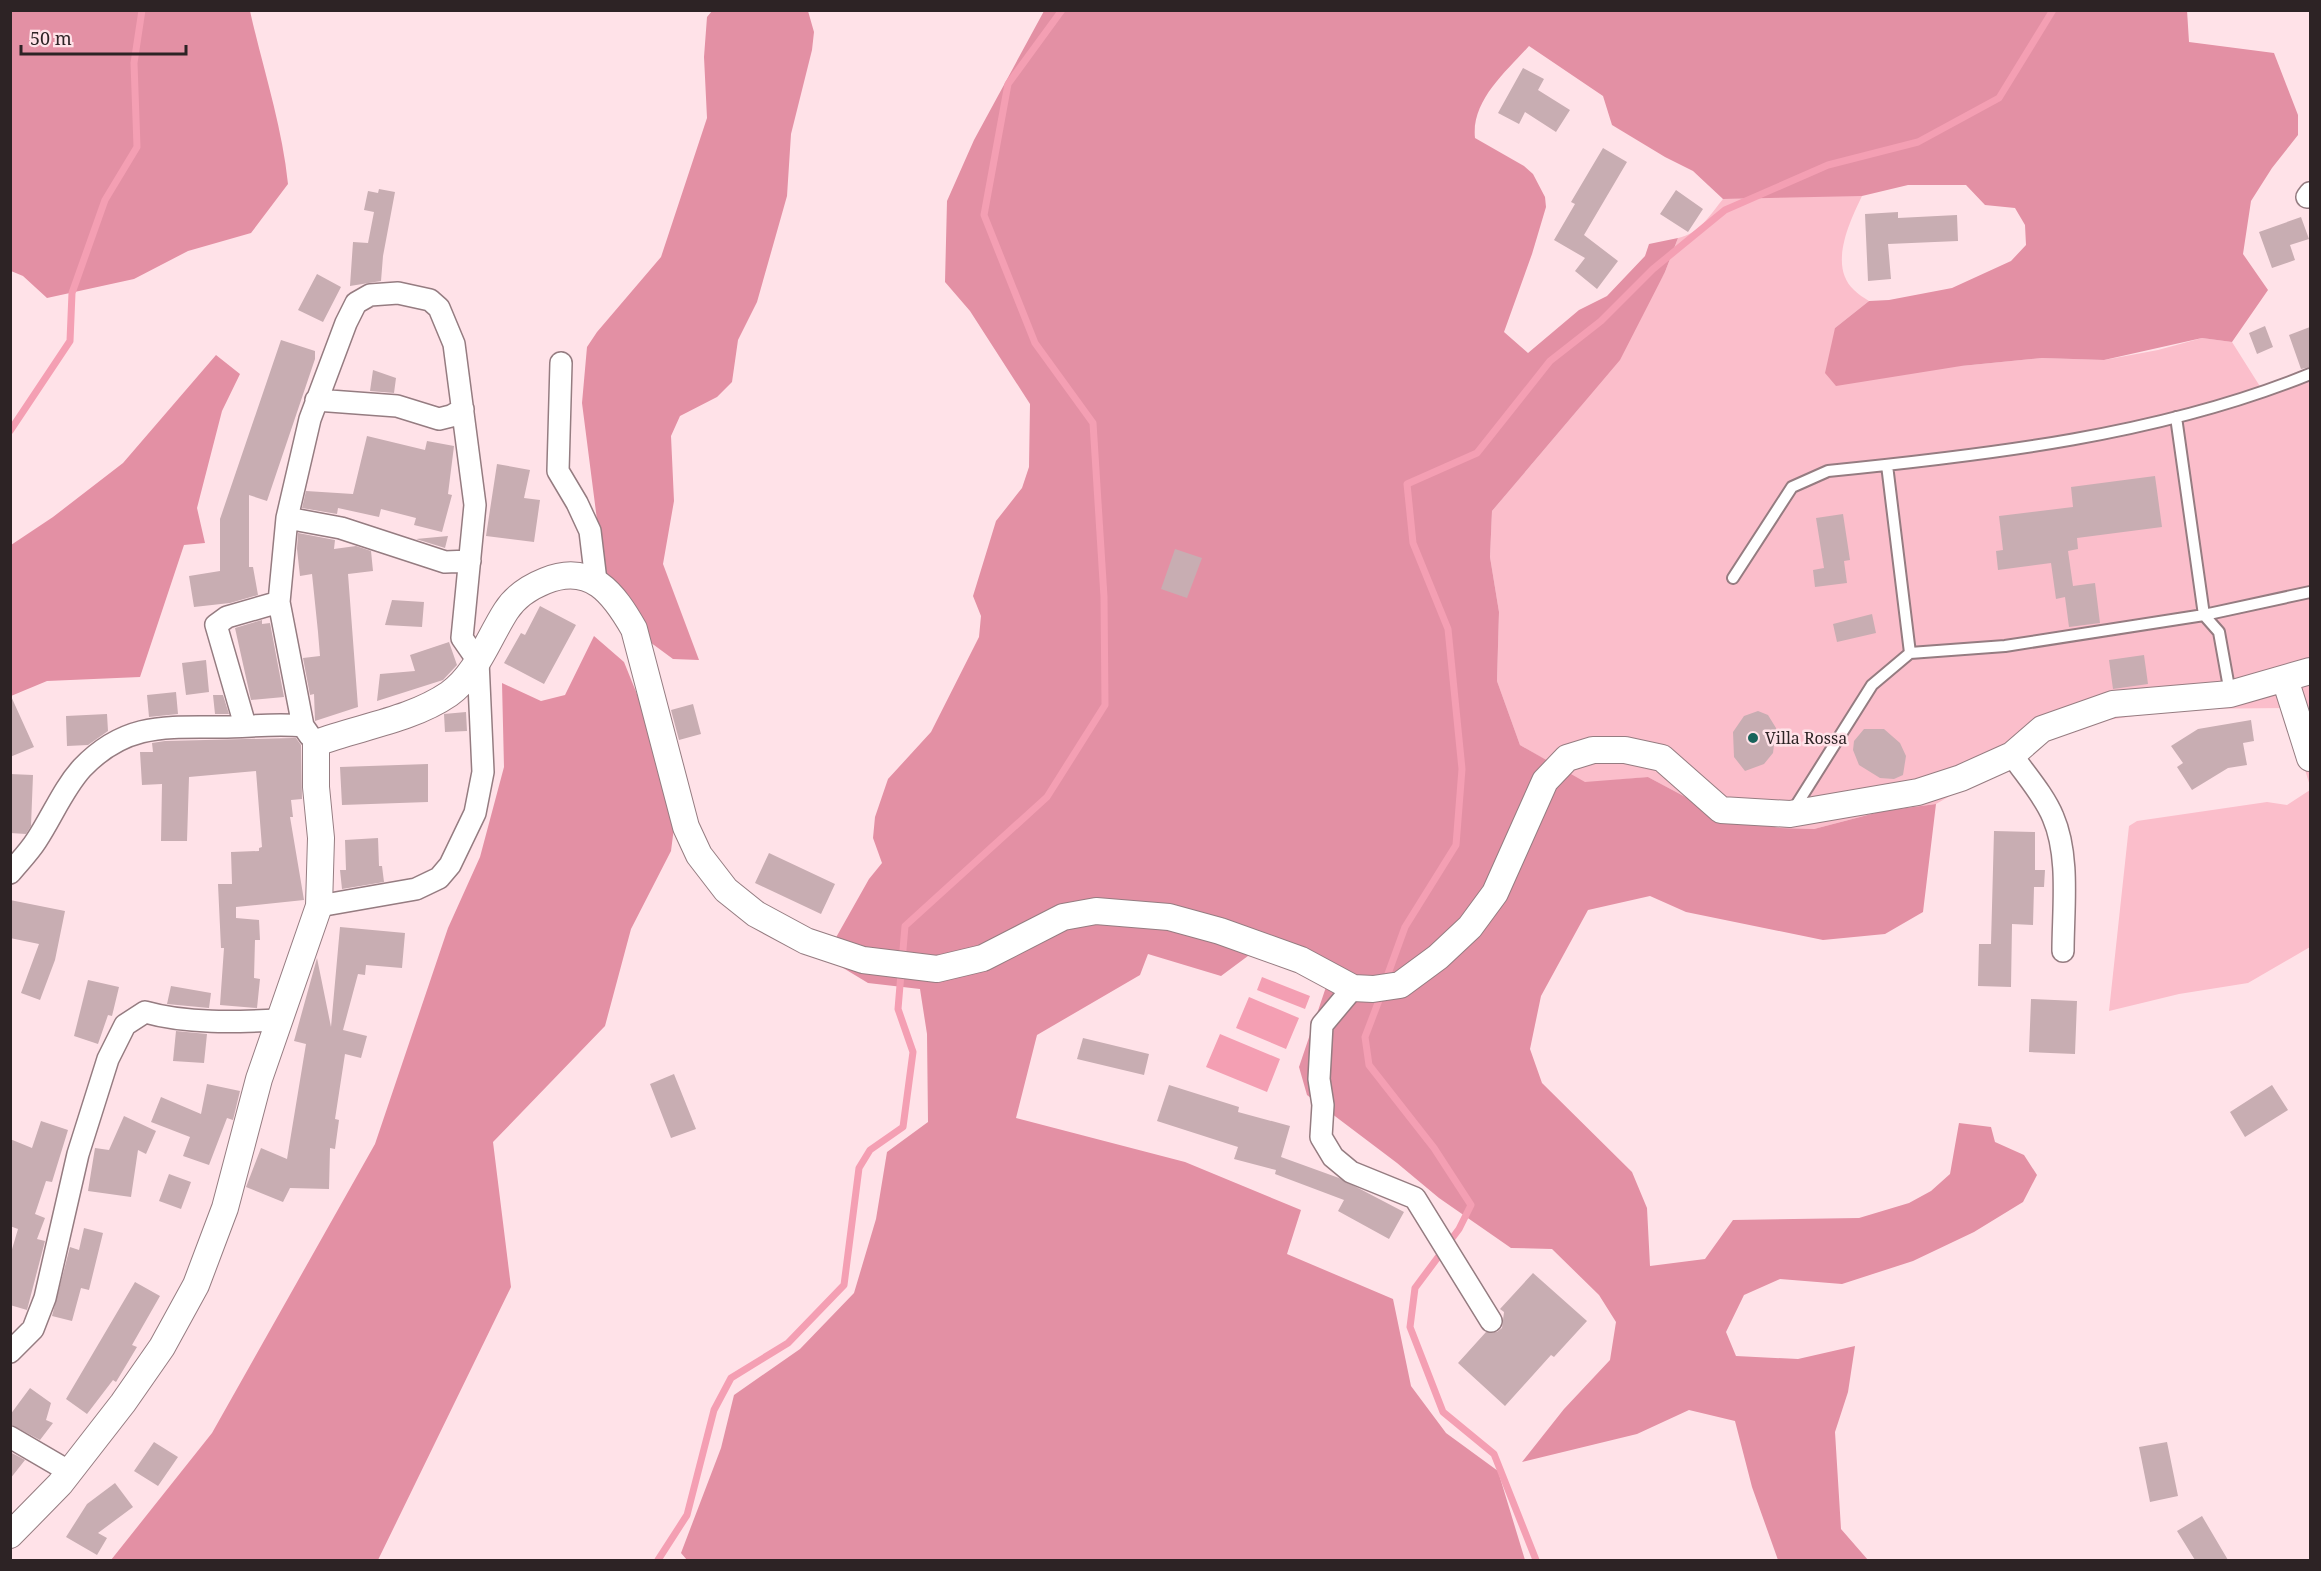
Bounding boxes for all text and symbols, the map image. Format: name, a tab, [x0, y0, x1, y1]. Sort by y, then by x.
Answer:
scale bar	[21, 18, 186, 56]
text: 50 m	[30, 26, 72, 50]
place label: Villa Rossa	[1765, 727, 1847, 749]
marker: Villa Rossa	[1746, 731, 1760, 745]

